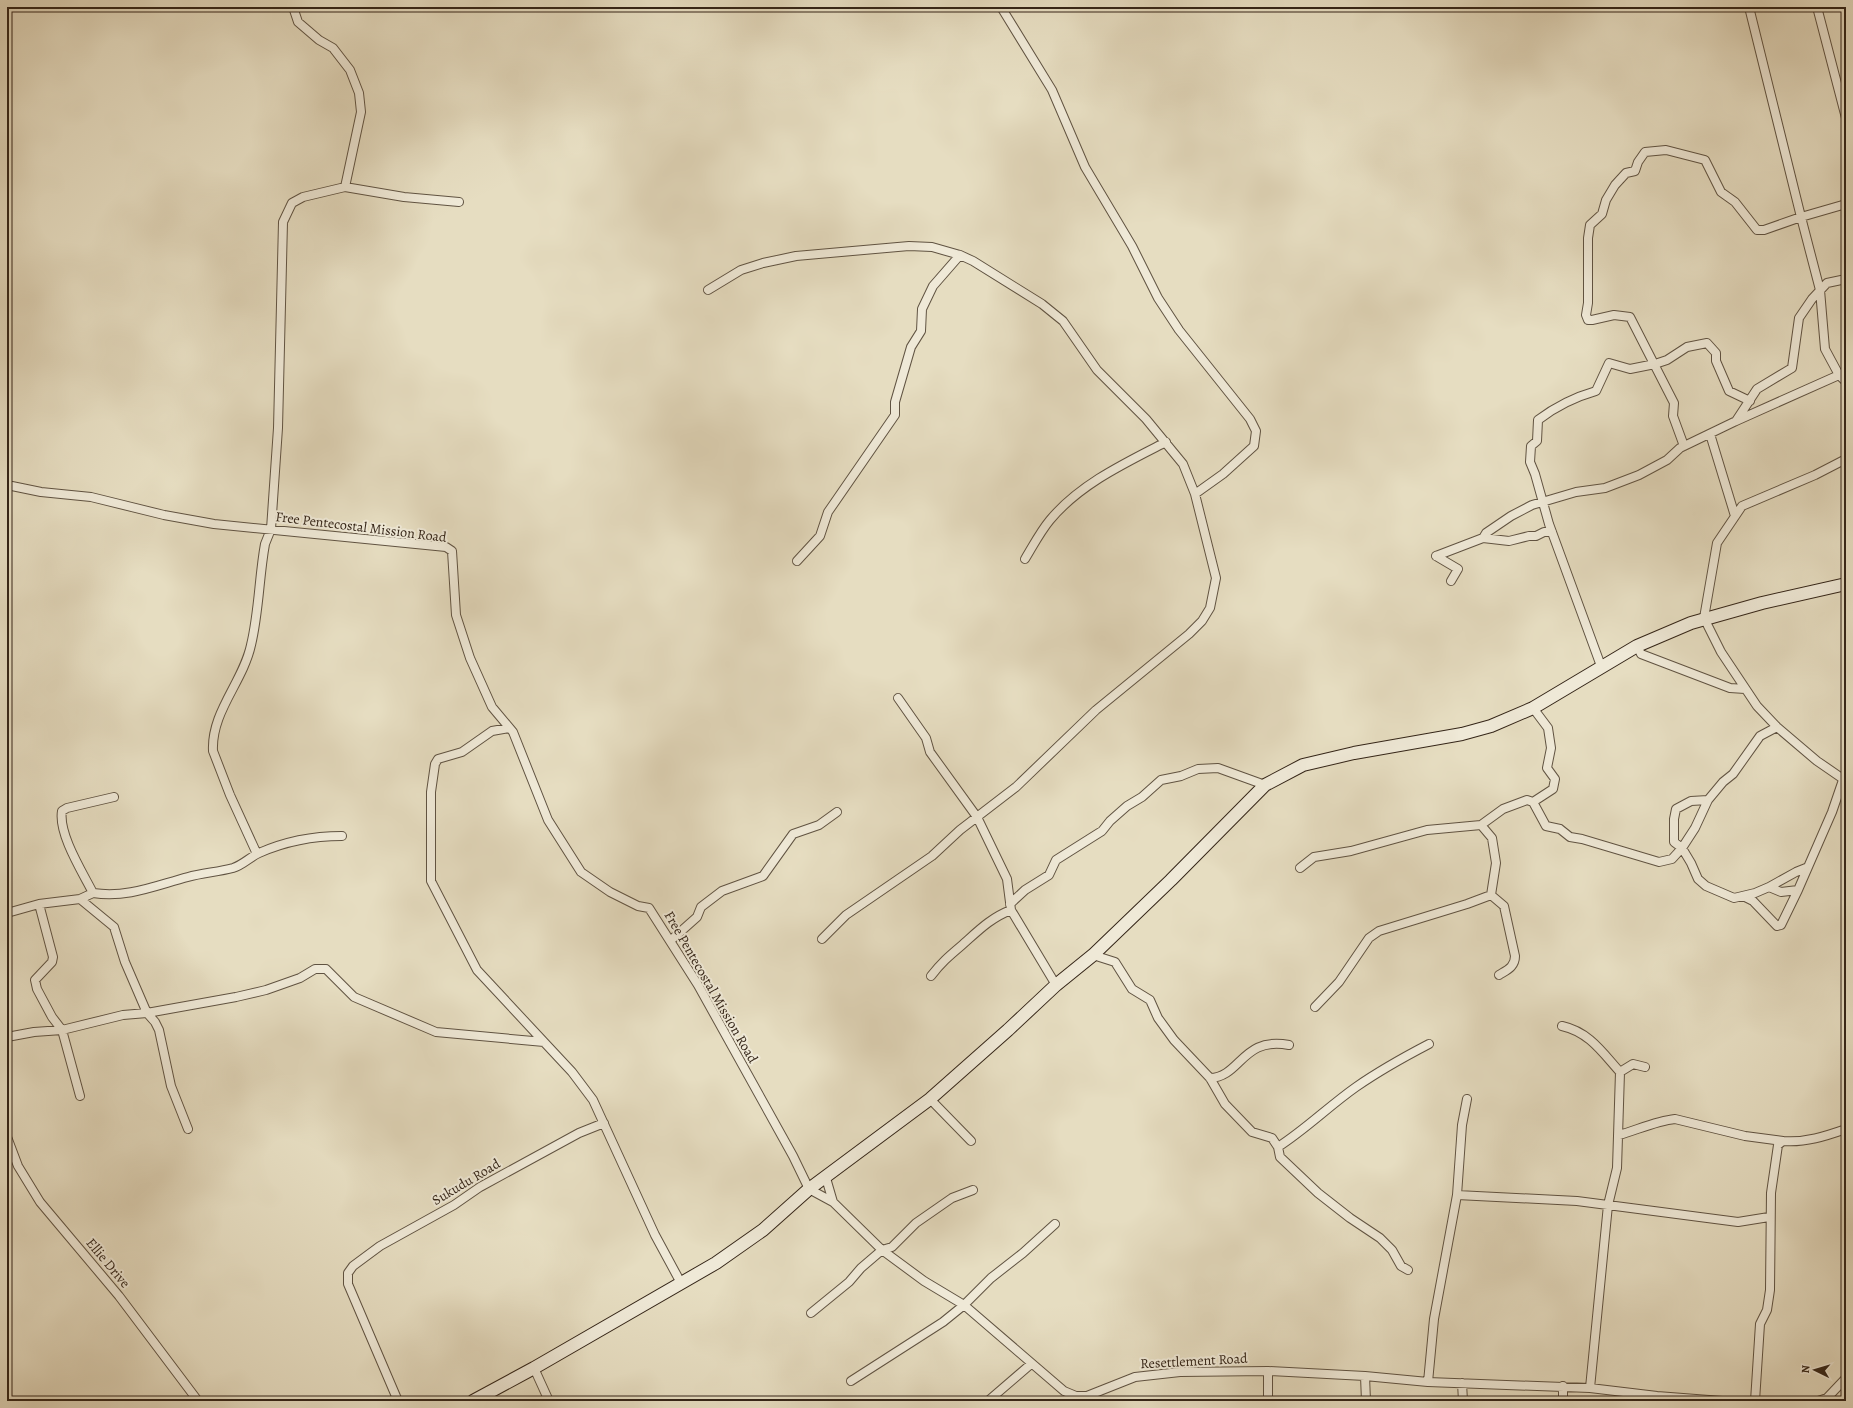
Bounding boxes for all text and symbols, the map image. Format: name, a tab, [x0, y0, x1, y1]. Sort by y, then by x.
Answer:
street label: Free Pentecostal Mission Road	[274, 507, 448, 547]
street label: Free Pentecostal Mission Road	[660, 908, 763, 1067]
street label: Sukudu Road	[428, 1154, 504, 1210]
street label: Ellie Drive	[82, 1234, 134, 1292]
street label: Resettlement Road	[1140, 1349, 1249, 1373]
north arrow	[1795, 1350, 1835, 1390]
text: N	[1798, 1365, 1813, 1374]

